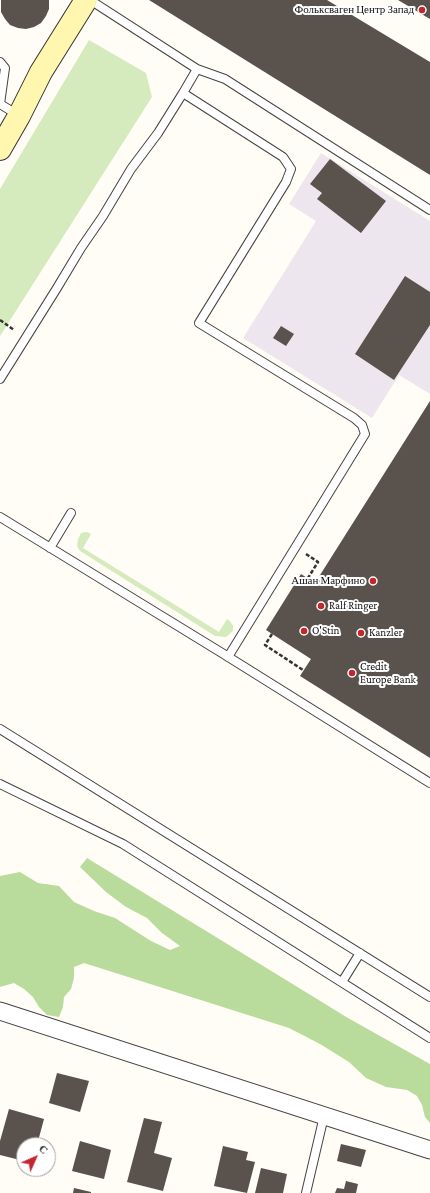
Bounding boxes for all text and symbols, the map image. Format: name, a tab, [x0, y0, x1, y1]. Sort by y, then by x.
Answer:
place label: Фольксваген Центр Запад	[295, 3, 414, 17]
marker: Фольксваген Центр Запад	[417, 5, 427, 15]
place label: Ашан Марфино	[291, 574, 365, 588]
marker: Ашан Марфино	[368, 576, 378, 586]
place label: Ralf Ringer	[329, 599, 377, 613]
marker: Ralf Ringer	[316, 601, 326, 611]
place label: O'Stin	[312, 624, 339, 638]
marker: O'Stin	[299, 626, 309, 636]
place label: Kanzler	[369, 626, 403, 640]
marker: Kanzler	[356, 628, 366, 638]
place label: Credit Europe Bank	[360, 660, 416, 686]
marker: Credit Europe Bank	[347, 668, 357, 678]
north arrow	[16, 1137, 56, 1177]
text: С	[37, 1142, 51, 1156]

